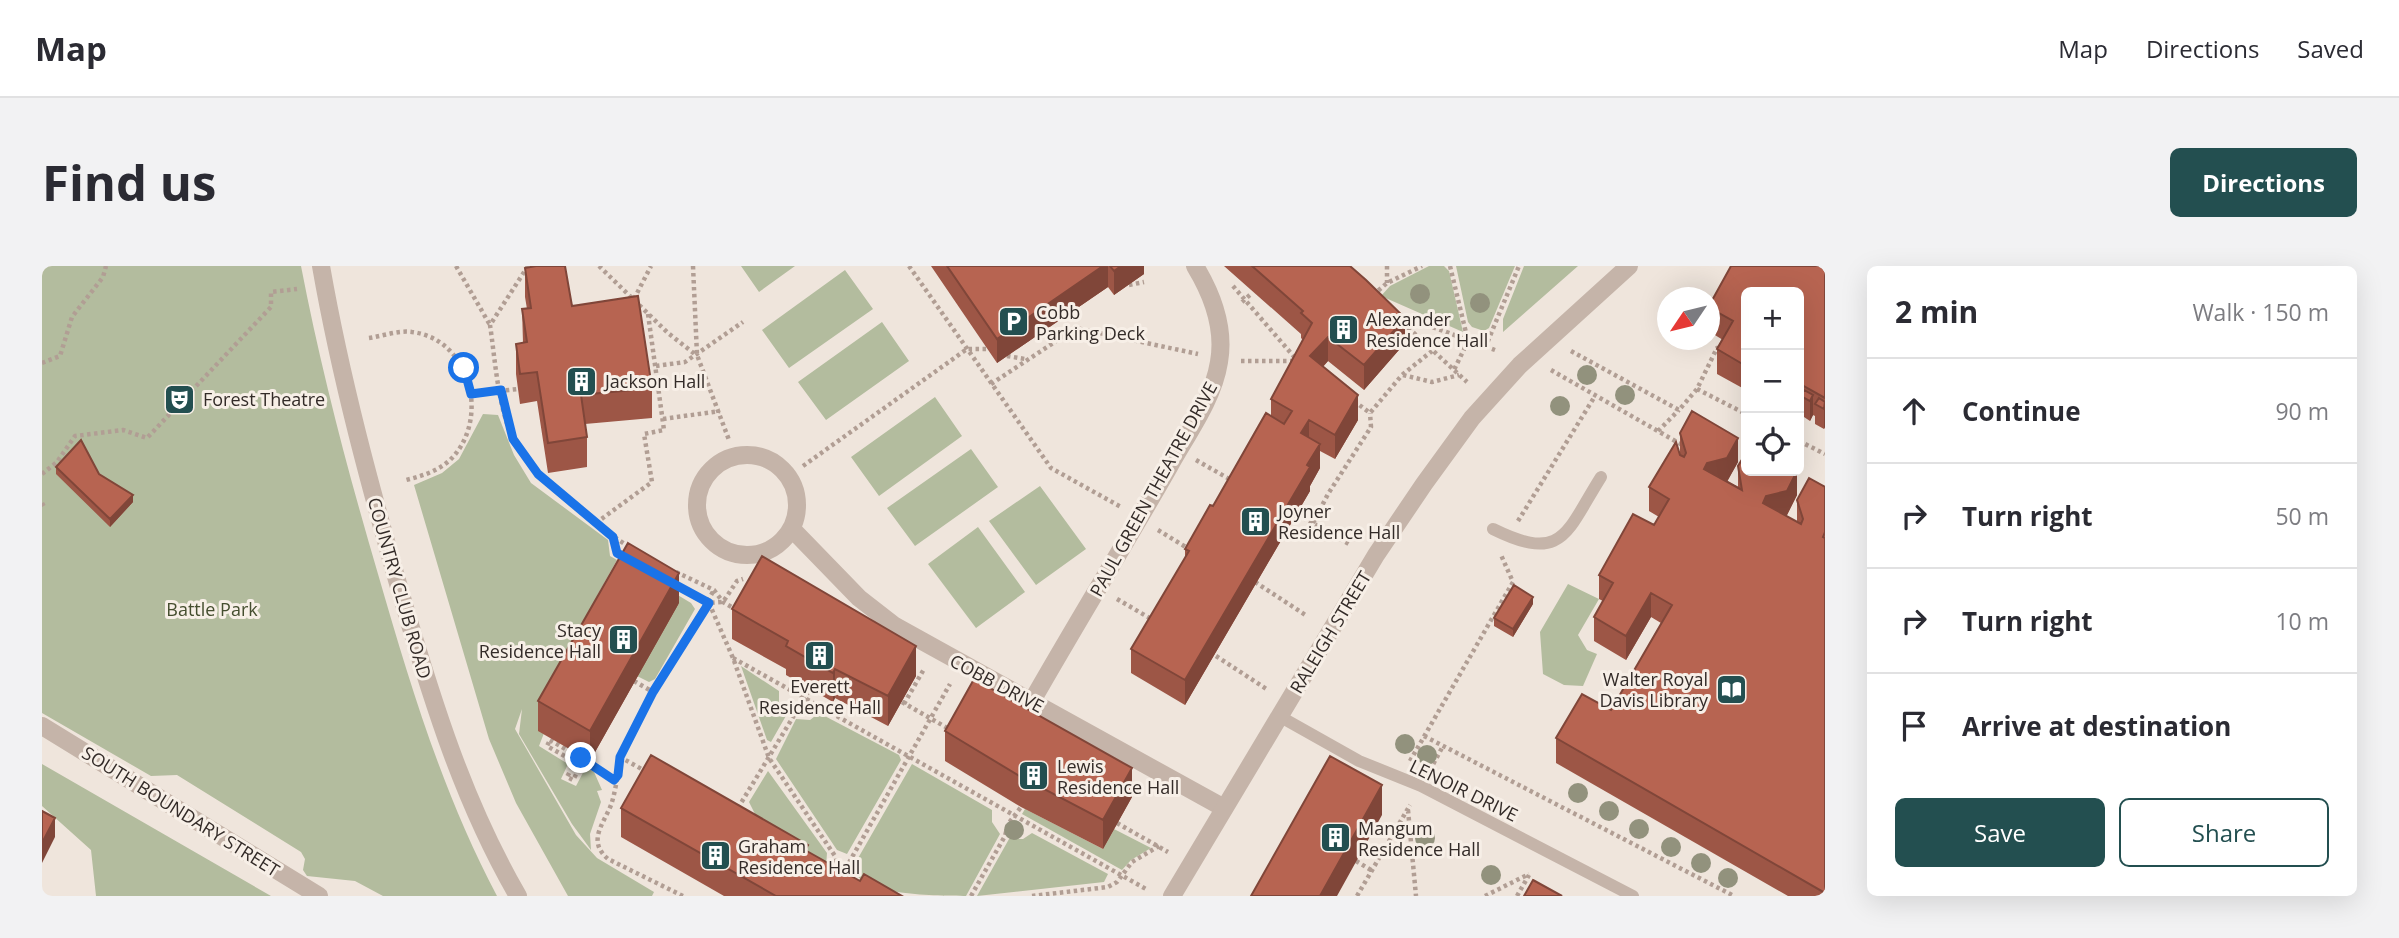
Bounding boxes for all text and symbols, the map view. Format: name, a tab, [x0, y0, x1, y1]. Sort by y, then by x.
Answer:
text: Map	[35, 26, 107, 71]
text: Map	[2058, 32, 2108, 65]
text: Directions	[2146, 32, 2259, 65]
text: Saved	[2297, 32, 2364, 65]
button: Directions	[2170, 148, 2357, 217]
text: Find us	[42, 149, 216, 215]
north arrow	[1657, 287, 1720, 350]
map controls	[1741, 287, 1804, 476]
button: +	[1741, 287, 1804, 350]
text: 2 min	[1895, 291, 1978, 332]
text: Walk · 150 m	[2192, 296, 2329, 328]
place label: Cobb Parking Deck	[1036, 300, 1145, 345]
parking icon: Cobb Parking Deck	[996, 305, 1030, 339]
place label: Alexander Residence Hall	[1366, 307, 1488, 352]
building icon: Alexander Residence Hall	[1326, 312, 1360, 346]
button: −	[1741, 350, 1804, 413]
route start	[448, 352, 479, 383]
building icon: Jackson Hall	[565, 364, 599, 398]
place label: Jackson Hall	[603, 369, 705, 393]
street label: PAUL GREEN THEATRE DRIVE	[1084, 377, 1222, 601]
theatre icon: Forest Theatre	[163, 382, 197, 416]
place label: Forest Theatre	[203, 387, 325, 411]
icon: ahead	[1895, 392, 1933, 430]
text: Continue	[1962, 393, 2081, 429]
text: 90 m	[2275, 395, 2329, 427]
button: locate	[1741, 413, 1804, 476]
street label: COUNTRY CLUB ROAD	[363, 495, 437, 681]
icon: right	[1895, 497, 1933, 535]
text: Turn right	[1962, 498, 2093, 534]
place label: Joyner Residence Hall	[1276, 499, 1400, 544]
text: 50 m	[2275, 500, 2329, 532]
building icon: Joyner Residence Hall	[1238, 504, 1272, 538]
street label: RALEIGH STREET	[1284, 566, 1376, 698]
park label: Battle Park	[166, 597, 258, 621]
icon: right	[1895, 602, 1933, 640]
text: Turn right	[1962, 603, 2093, 639]
text: 10 m	[2275, 605, 2329, 637]
place label: Stacy Residence Hall	[479, 618, 602, 663]
building icon: Stacy Residence Hall	[607, 623, 641, 657]
building icon: Everett Residence Hall	[803, 638, 837, 672]
street label: COBB DRIVE	[946, 648, 1048, 718]
place label: Walter Royal Davis Library	[1599, 667, 1709, 712]
library icon: Walter Royal Davis Library	[1714, 672, 1748, 706]
place label: Everett Residence Hall	[759, 674, 881, 719]
icon: arrive	[1895, 707, 1933, 745]
text: Arrive at destination	[1962, 708, 2231, 744]
street label: SOUTH BOUNDARY STREET	[78, 740, 284, 882]
route end	[565, 742, 596, 773]
street label: LENOIR DRIVE	[1406, 753, 1522, 827]
place label: Lewis Residence Hall	[1057, 754, 1179, 799]
building icon: Lewis Residence Hall	[1017, 759, 1051, 793]
button: Save	[1895, 798, 2105, 867]
button: Share	[2119, 798, 2329, 867]
place label: Mangum Residence Hall	[1358, 816, 1480, 861]
building icon: Mangum Residence Hall	[1318, 821, 1352, 855]
place label: Graham Residence Hall	[738, 834, 860, 879]
building icon: Graham Residence Hall	[698, 839, 732, 873]

